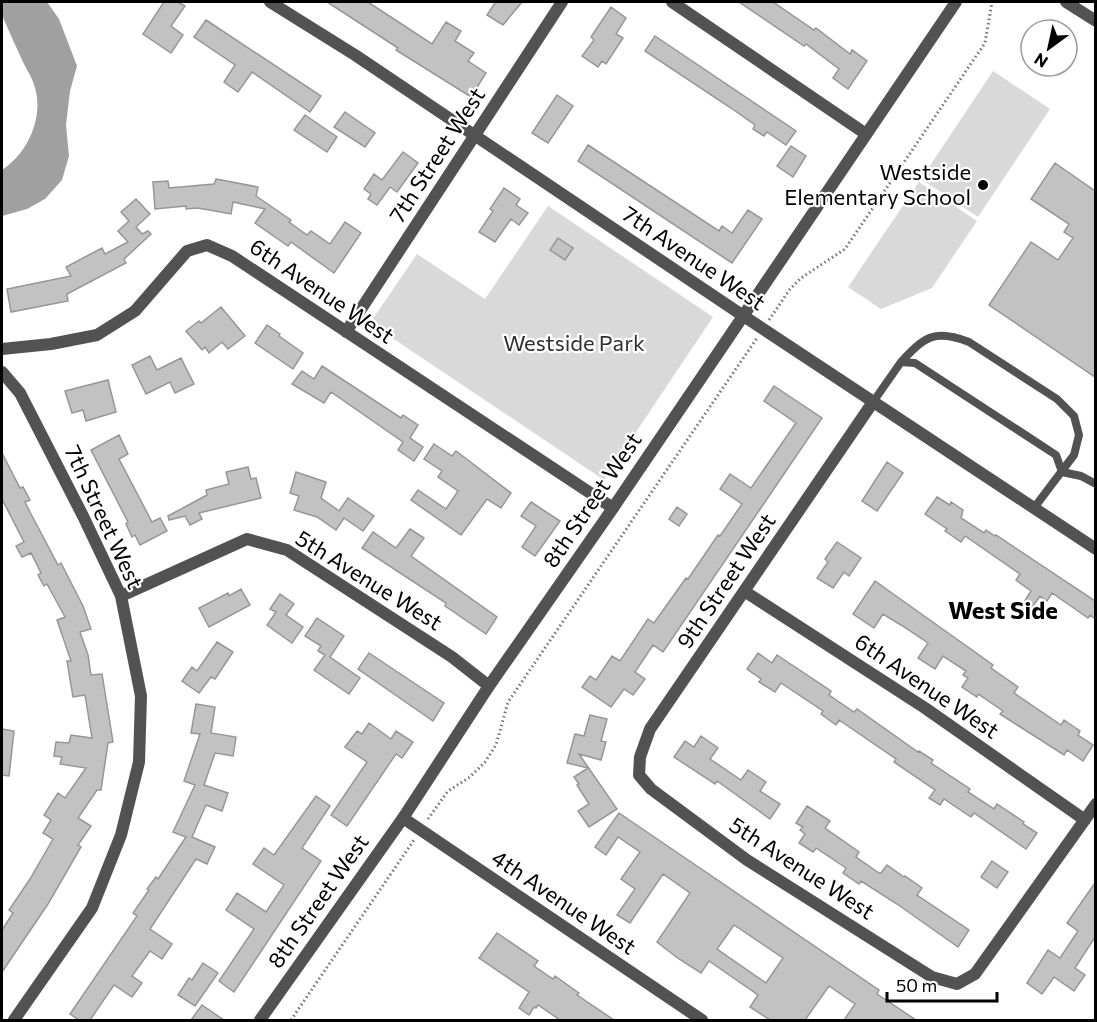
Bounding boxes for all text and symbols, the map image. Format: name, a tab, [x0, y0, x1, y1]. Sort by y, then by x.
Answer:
north arrow	[1019, 18, 1079, 78]
text: N	[1030, 50, 1051, 72]
street label: 7th Street West	[383, 82, 490, 227]
place label: Westside Elementary School	[784, 158, 971, 210]
marker: Westside Elementary School	[976, 178, 990, 192]
street label: 7th Avenue West	[618, 200, 771, 315]
street label: 6th Avenue West	[245, 232, 400, 349]
park label: Westside Park	[503, 329, 645, 356]
street label: 8th Street West	[536, 427, 647, 572]
street label: 7th Street West	[59, 441, 150, 593]
street label: 9th Street West	[670, 508, 781, 653]
street label: 5th Avenue West	[291, 524, 447, 635]
district label: West Side	[948, 595, 1058, 624]
street label: 6th Avenue West	[850, 627, 1005, 744]
street label: 5th Avenue West	[725, 811, 880, 925]
street label: 8th Street West	[261, 829, 374, 973]
street label: 4th Avenue West	[487, 843, 642, 960]
scale bar	[887, 965, 996, 1003]
text: 50 m	[896, 974, 937, 996]

